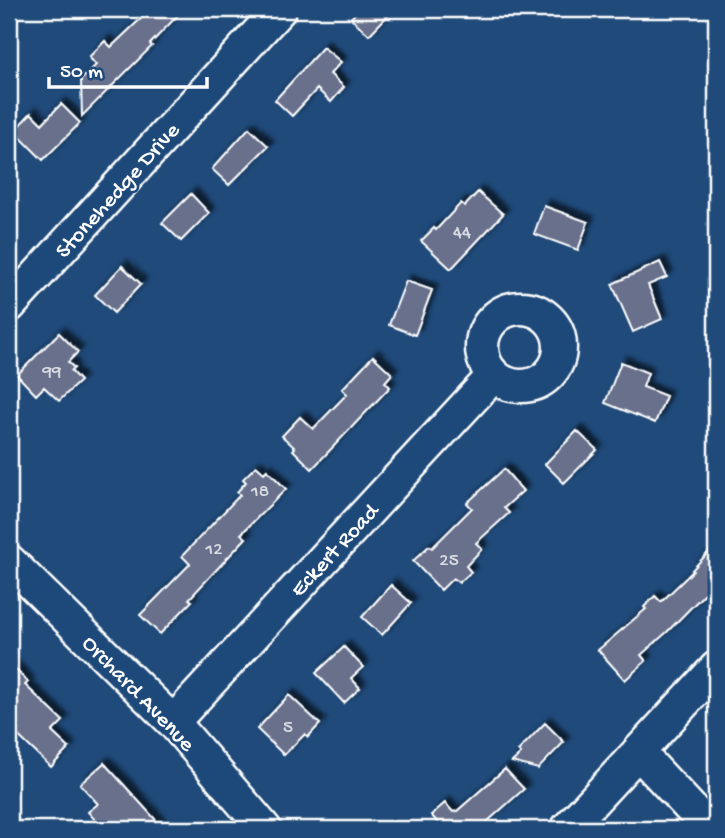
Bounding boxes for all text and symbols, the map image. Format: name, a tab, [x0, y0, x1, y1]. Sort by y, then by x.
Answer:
scale bar	[49, 46, 206, 90]
text: 50 m	[60, 61, 103, 86]
street label: Stonehedge Drive	[51, 117, 187, 265]
house number: 44	[453, 222, 471, 245]
house number: 99	[41, 361, 62, 384]
house number: 18	[250, 481, 269, 504]
street label: Eckert Road	[286, 498, 387, 604]
house number: 12	[205, 539, 223, 562]
house number: 25	[439, 550, 459, 573]
street label: Orchard Avenue	[75, 631, 200, 759]
house number: 5	[283, 717, 293, 740]

